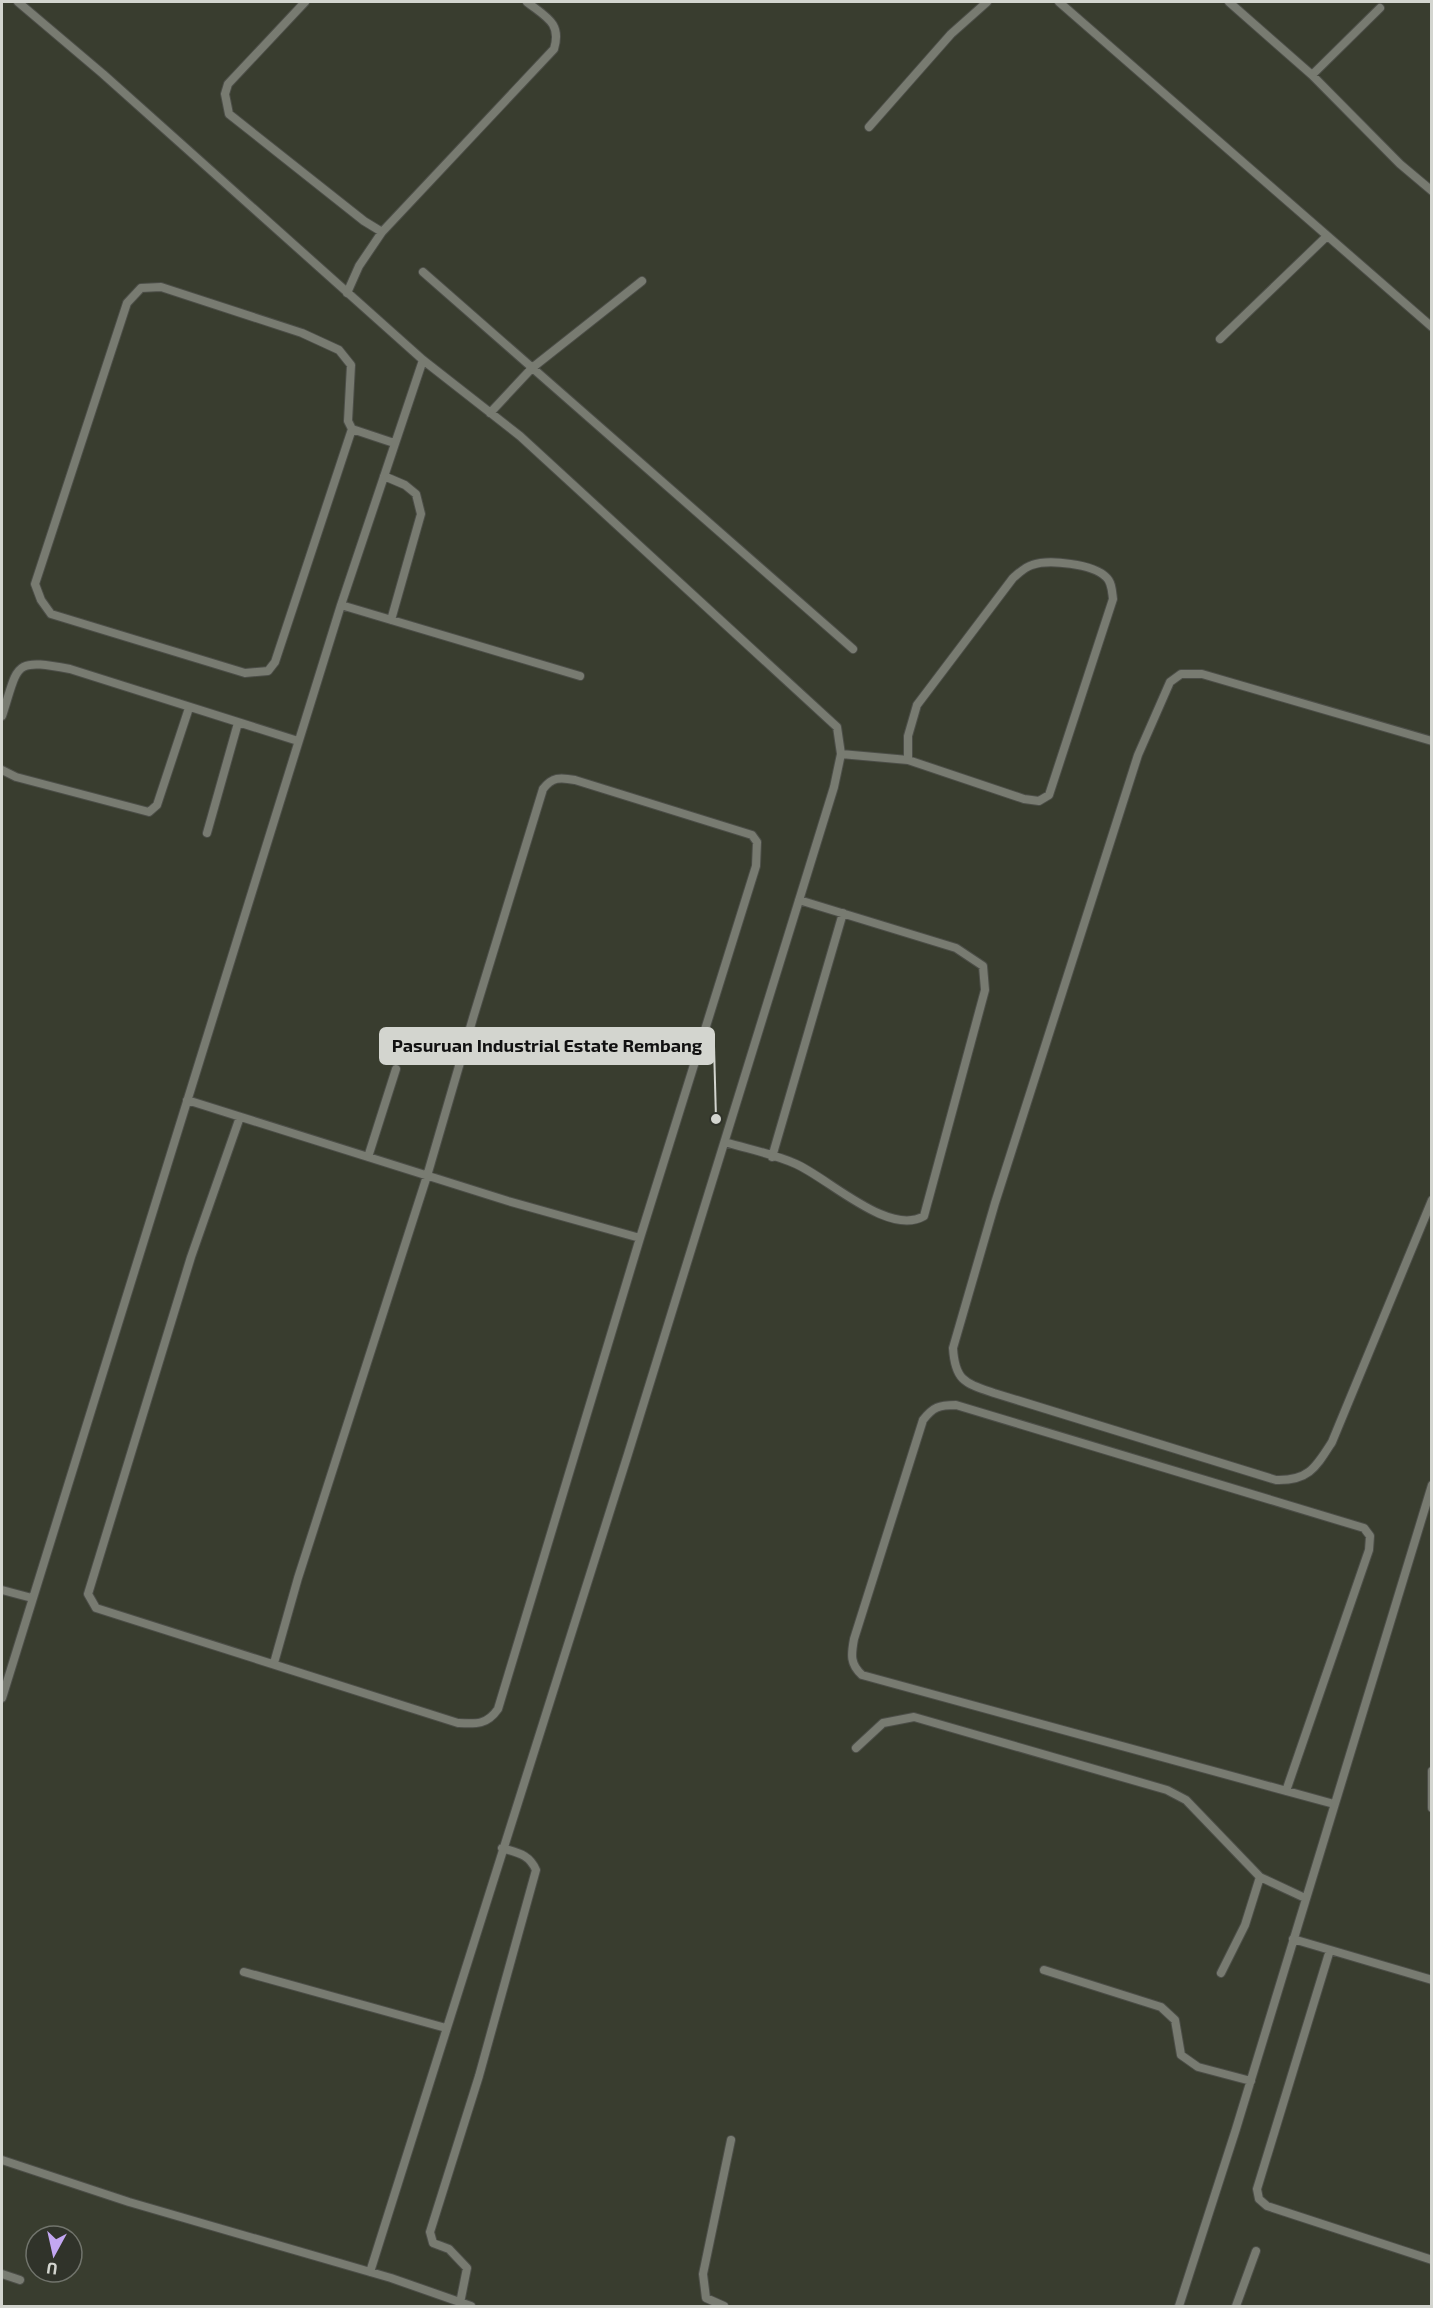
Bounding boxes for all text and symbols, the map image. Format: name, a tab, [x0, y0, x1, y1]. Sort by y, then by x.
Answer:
callout: Pasuruan Industrial Estate Rembang	[380, 1028, 714, 1064]
text: Pasuruan Industrial Estate Rembang	[392, 1034, 703, 1056]
north arrow	[24, 2224, 84, 2284]
text: U	[45, 2259, 59, 2280]

